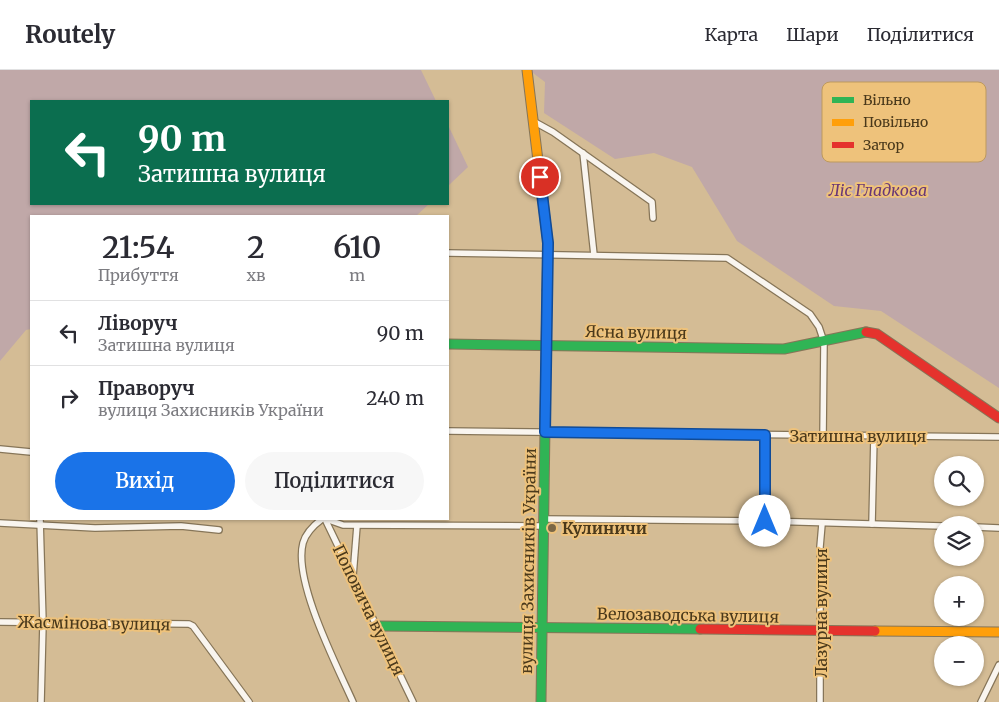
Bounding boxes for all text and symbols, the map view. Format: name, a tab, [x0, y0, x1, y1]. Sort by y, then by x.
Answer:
text: Routely	[25, 19, 115, 50]
text: Карта	[705, 23, 758, 46]
text: Шари	[786, 23, 839, 46]
text: Поділитися	[867, 23, 974, 46]
legend	[822, 82, 986, 162]
text: Вільно	[863, 91, 911, 109]
text: Повільно	[863, 113, 928, 131]
text: 90 m	[138, 117, 226, 161]
icon: left	[55, 120, 120, 185]
text: Затор	[863, 136, 904, 154]
pin	[519, 156, 561, 198]
text: Затишна вулиця	[138, 160, 326, 188]
icon: arrive	[526, 163, 554, 191]
park label: Ліс Гладкова	[828, 180, 927, 200]
text: 21:54	[102, 228, 174, 266]
text: 2	[247, 228, 265, 266]
text: 610	[333, 228, 381, 266]
text: Прибуття	[98, 265, 179, 285]
text: хв	[246, 265, 265, 285]
text: m	[349, 265, 365, 285]
text: Ліворуч	[98, 311, 178, 335]
icon: left	[55, 319, 83, 347]
text: 90 m	[377, 321, 424, 345]
street label: Ясна вулиця	[585, 321, 687, 343]
text: Затишна вулиця	[98, 335, 235, 355]
text: Праворуч	[98, 376, 195, 400]
icon: right	[55, 384, 83, 412]
text: 240 m	[366, 386, 424, 410]
text: вулиця Захисників України	[98, 400, 324, 420]
street label: Затишна вулиця	[790, 426, 926, 446]
street label: вулиця Захисників України	[516, 448, 540, 674]
button: Вихід	[55, 452, 235, 510]
button: Поділитися	[245, 452, 424, 510]
map controls	[934, 456, 984, 686]
button: search	[934, 456, 984, 506]
position arrow	[738, 494, 790, 546]
button: layers	[934, 516, 984, 566]
place label: Кулиничи	[562, 518, 647, 538]
marker: Кулиничи	[546, 522, 558, 534]
street label: Поповича вулиця	[329, 541, 409, 679]
street label: Лазурна вулиця	[811, 548, 831, 678]
button: +	[934, 576, 984, 626]
street label: Велозаводська вулиця	[597, 603, 779, 627]
street label: Жасмінова вулиця	[17, 612, 171, 634]
button: −	[934, 636, 984, 686]

